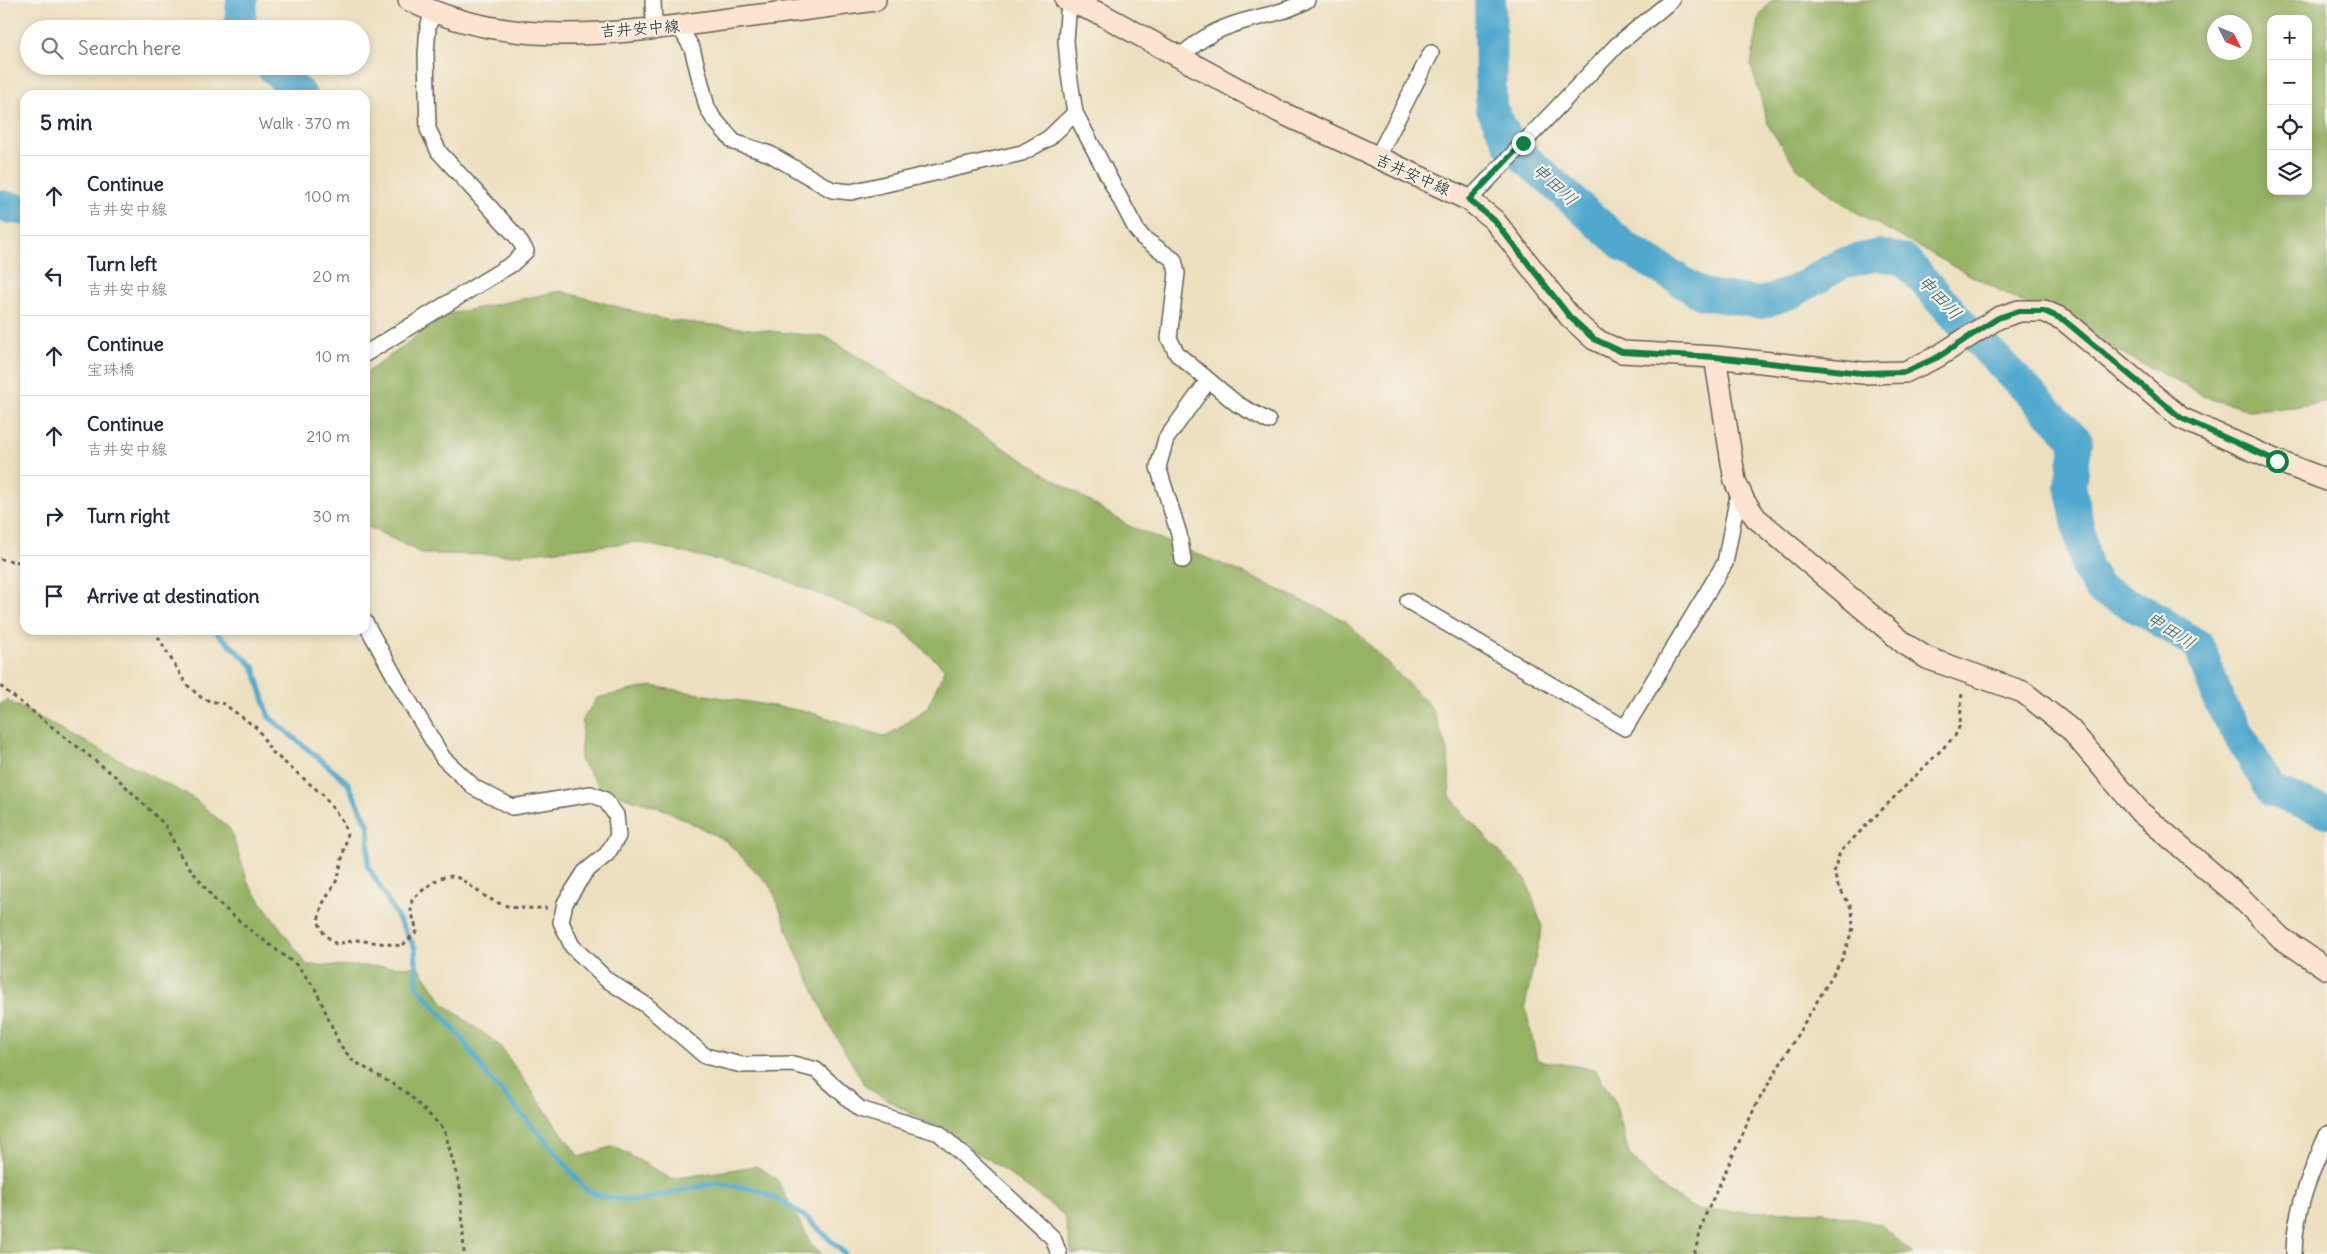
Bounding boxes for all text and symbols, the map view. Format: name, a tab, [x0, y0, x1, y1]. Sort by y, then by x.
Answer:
street label: 吉井安中線	[599, 15, 681, 41]
north arrow	[2207, 15, 2252, 60]
map controls	[2267, 15, 2312, 195]
button: +	[2267, 15, 2312, 60]
search box	[20, 20, 370, 75]
icon: search	[38, 34, 66, 62]
text: Search here	[78, 36, 181, 60]
button: −	[2267, 60, 2312, 105]
button: locate	[2267, 105, 2312, 150]
text: 5 min	[40, 109, 92, 136]
text: Walk · 370 m	[259, 113, 350, 133]
route end	[1512, 132, 1535, 155]
street label: 吉井安中線	[1372, 149, 1454, 199]
button: layers	[2267, 150, 2312, 195]
water label: 申田川	[1527, 157, 1583, 211]
text: Continue	[87, 172, 164, 196]
icon: ahead	[40, 182, 68, 210]
text: 100 m	[305, 186, 350, 206]
text: 吉井安中線	[87, 199, 167, 219]
text: Turn left	[87, 252, 157, 276]
icon: left	[40, 262, 68, 290]
text: 20 m	[313, 266, 350, 286]
water label: 申田川	[1913, 270, 1967, 324]
text: 吉井安中線	[87, 279, 167, 299]
text: Continue	[87, 332, 164, 356]
icon: ahead	[40, 342, 68, 370]
text: 10 m	[315, 346, 350, 366]
text: 宝珠橋	[87, 359, 135, 379]
text: Continue	[87, 412, 164, 436]
icon: ahead	[40, 422, 68, 450]
text: 210 m	[307, 426, 350, 446]
text: 吉井安中線	[87, 439, 167, 459]
route start	[2266, 450, 2289, 473]
icon: right	[40, 502, 68, 530]
text: Turn right	[87, 504, 170, 528]
text: 30 m	[313, 506, 350, 526]
icon: arrive	[40, 582, 68, 610]
text: Arrive at destination	[87, 584, 260, 608]
water label: 申田川	[2142, 606, 2200, 654]

